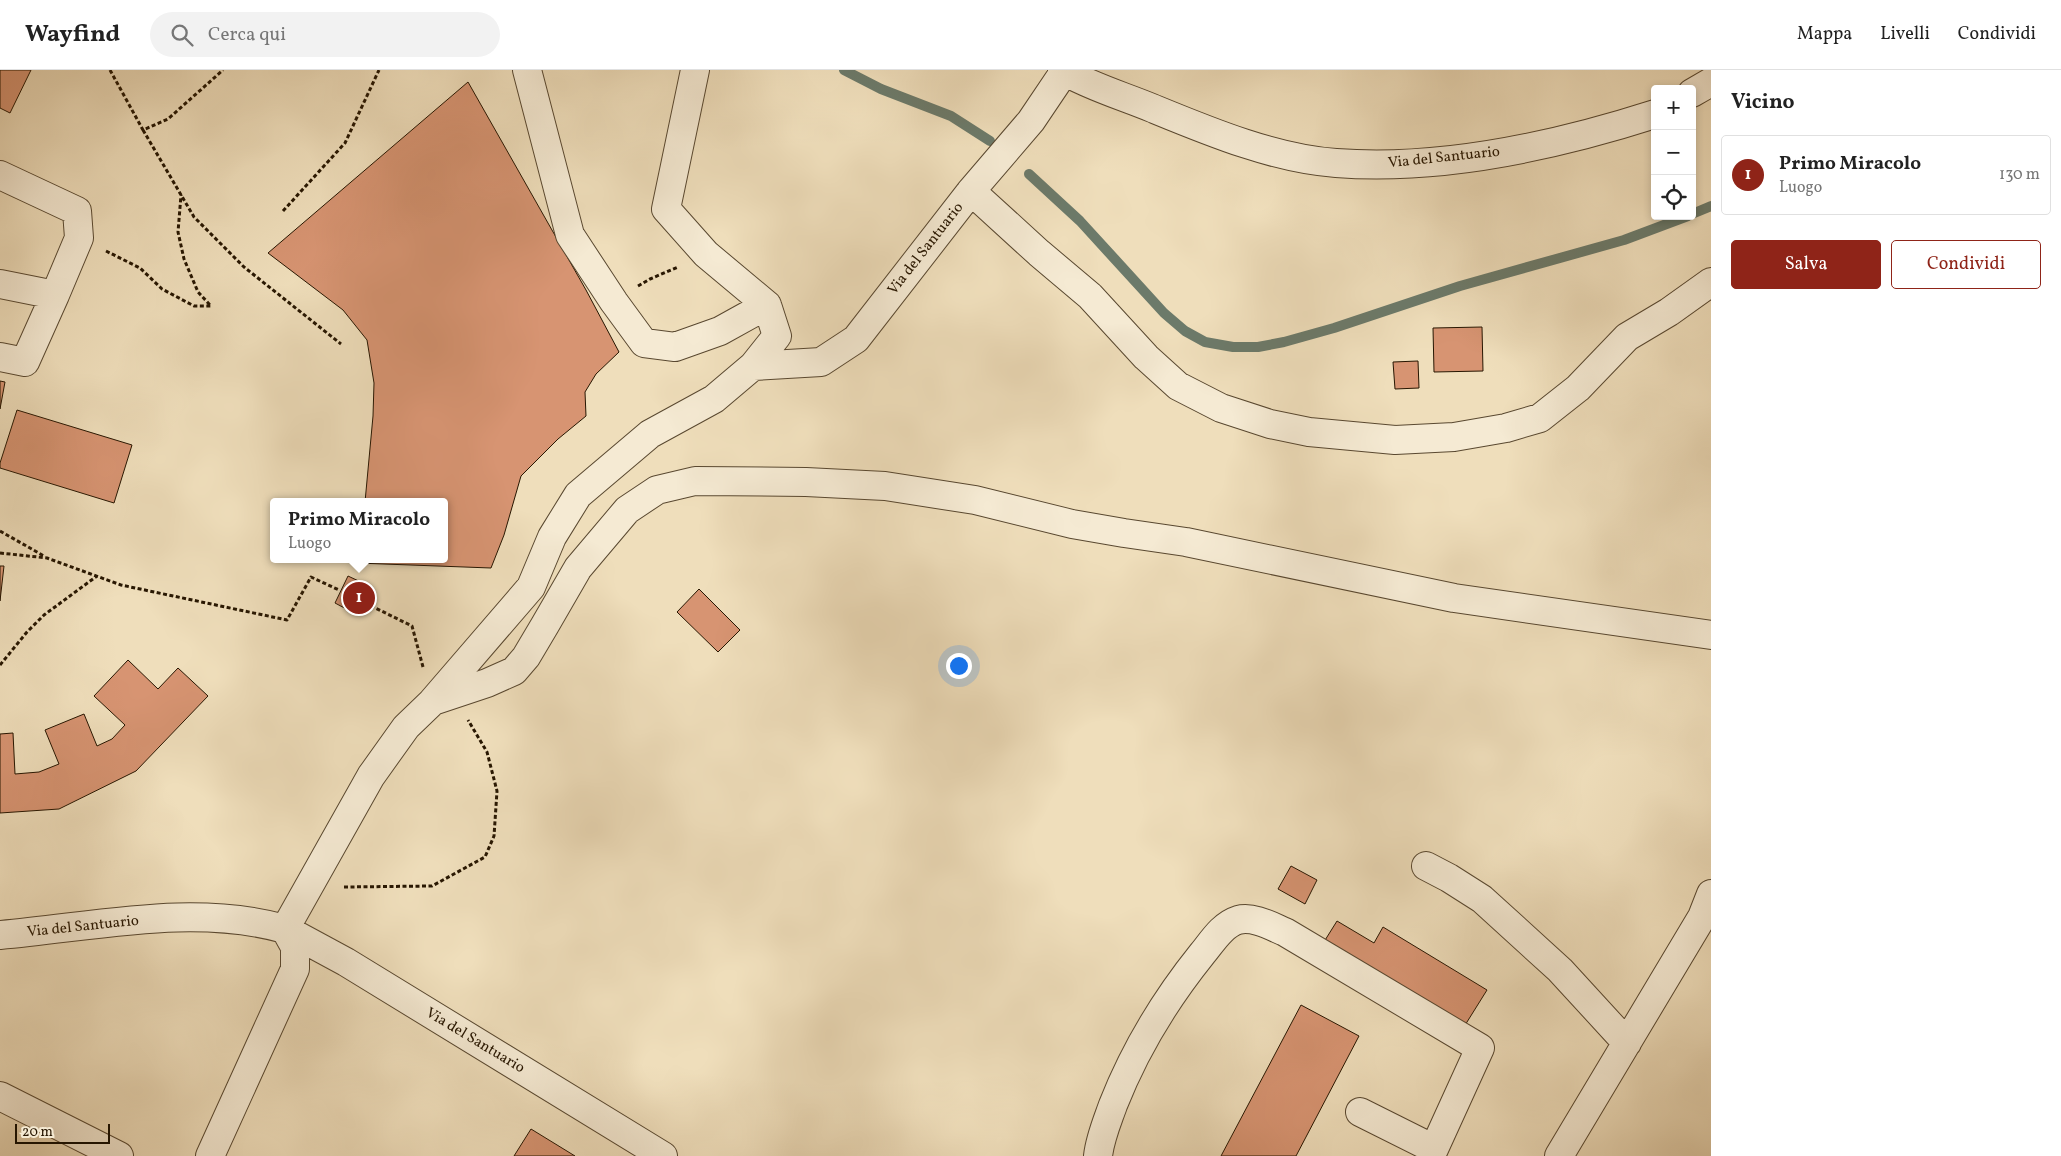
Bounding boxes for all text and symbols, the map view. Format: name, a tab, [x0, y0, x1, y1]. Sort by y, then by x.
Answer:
search box	[150, 12, 500, 57]
text: Wayfind	[25, 18, 120, 52]
icon: search	[168, 21, 196, 49]
text: Cerca qui	[208, 22, 286, 48]
text: Mappa	[1797, 22, 1852, 47]
text: Livelli	[1880, 22, 1930, 47]
text: Condividi	[1958, 22, 2036, 47]
map controls	[1651, 85, 1696, 220]
button: +	[1651, 85, 1696, 130]
text: Vicino	[1731, 88, 1795, 117]
button: −	[1651, 130, 1696, 175]
street label: Via del Santuario	[1387, 142, 1501, 174]
text: Primo Miracolo	[1779, 151, 1921, 177]
text: 1	[1745, 164, 1751, 186]
text: 130 m	[1999, 164, 2040, 186]
button: locate	[1651, 175, 1696, 220]
text: Luogo	[1779, 177, 1822, 199]
street label: Via del Santuario	[883, 198, 969, 300]
button: Salva	[1731, 240, 1881, 289]
button: Condividi	[1891, 240, 2041, 289]
popup	[270, 498, 448, 563]
text: Primo Miracolo	[288, 507, 430, 533]
text: Luogo	[288, 533, 331, 555]
pin: 1	[343, 579, 375, 617]
your location	[946, 653, 972, 679]
street label: Via del Santuario	[26, 911, 140, 943]
street label: Via del Santuario	[421, 1003, 529, 1079]
scale bar	[15, 1121, 110, 1144]
text: 20 m	[22, 1123, 53, 1142]

